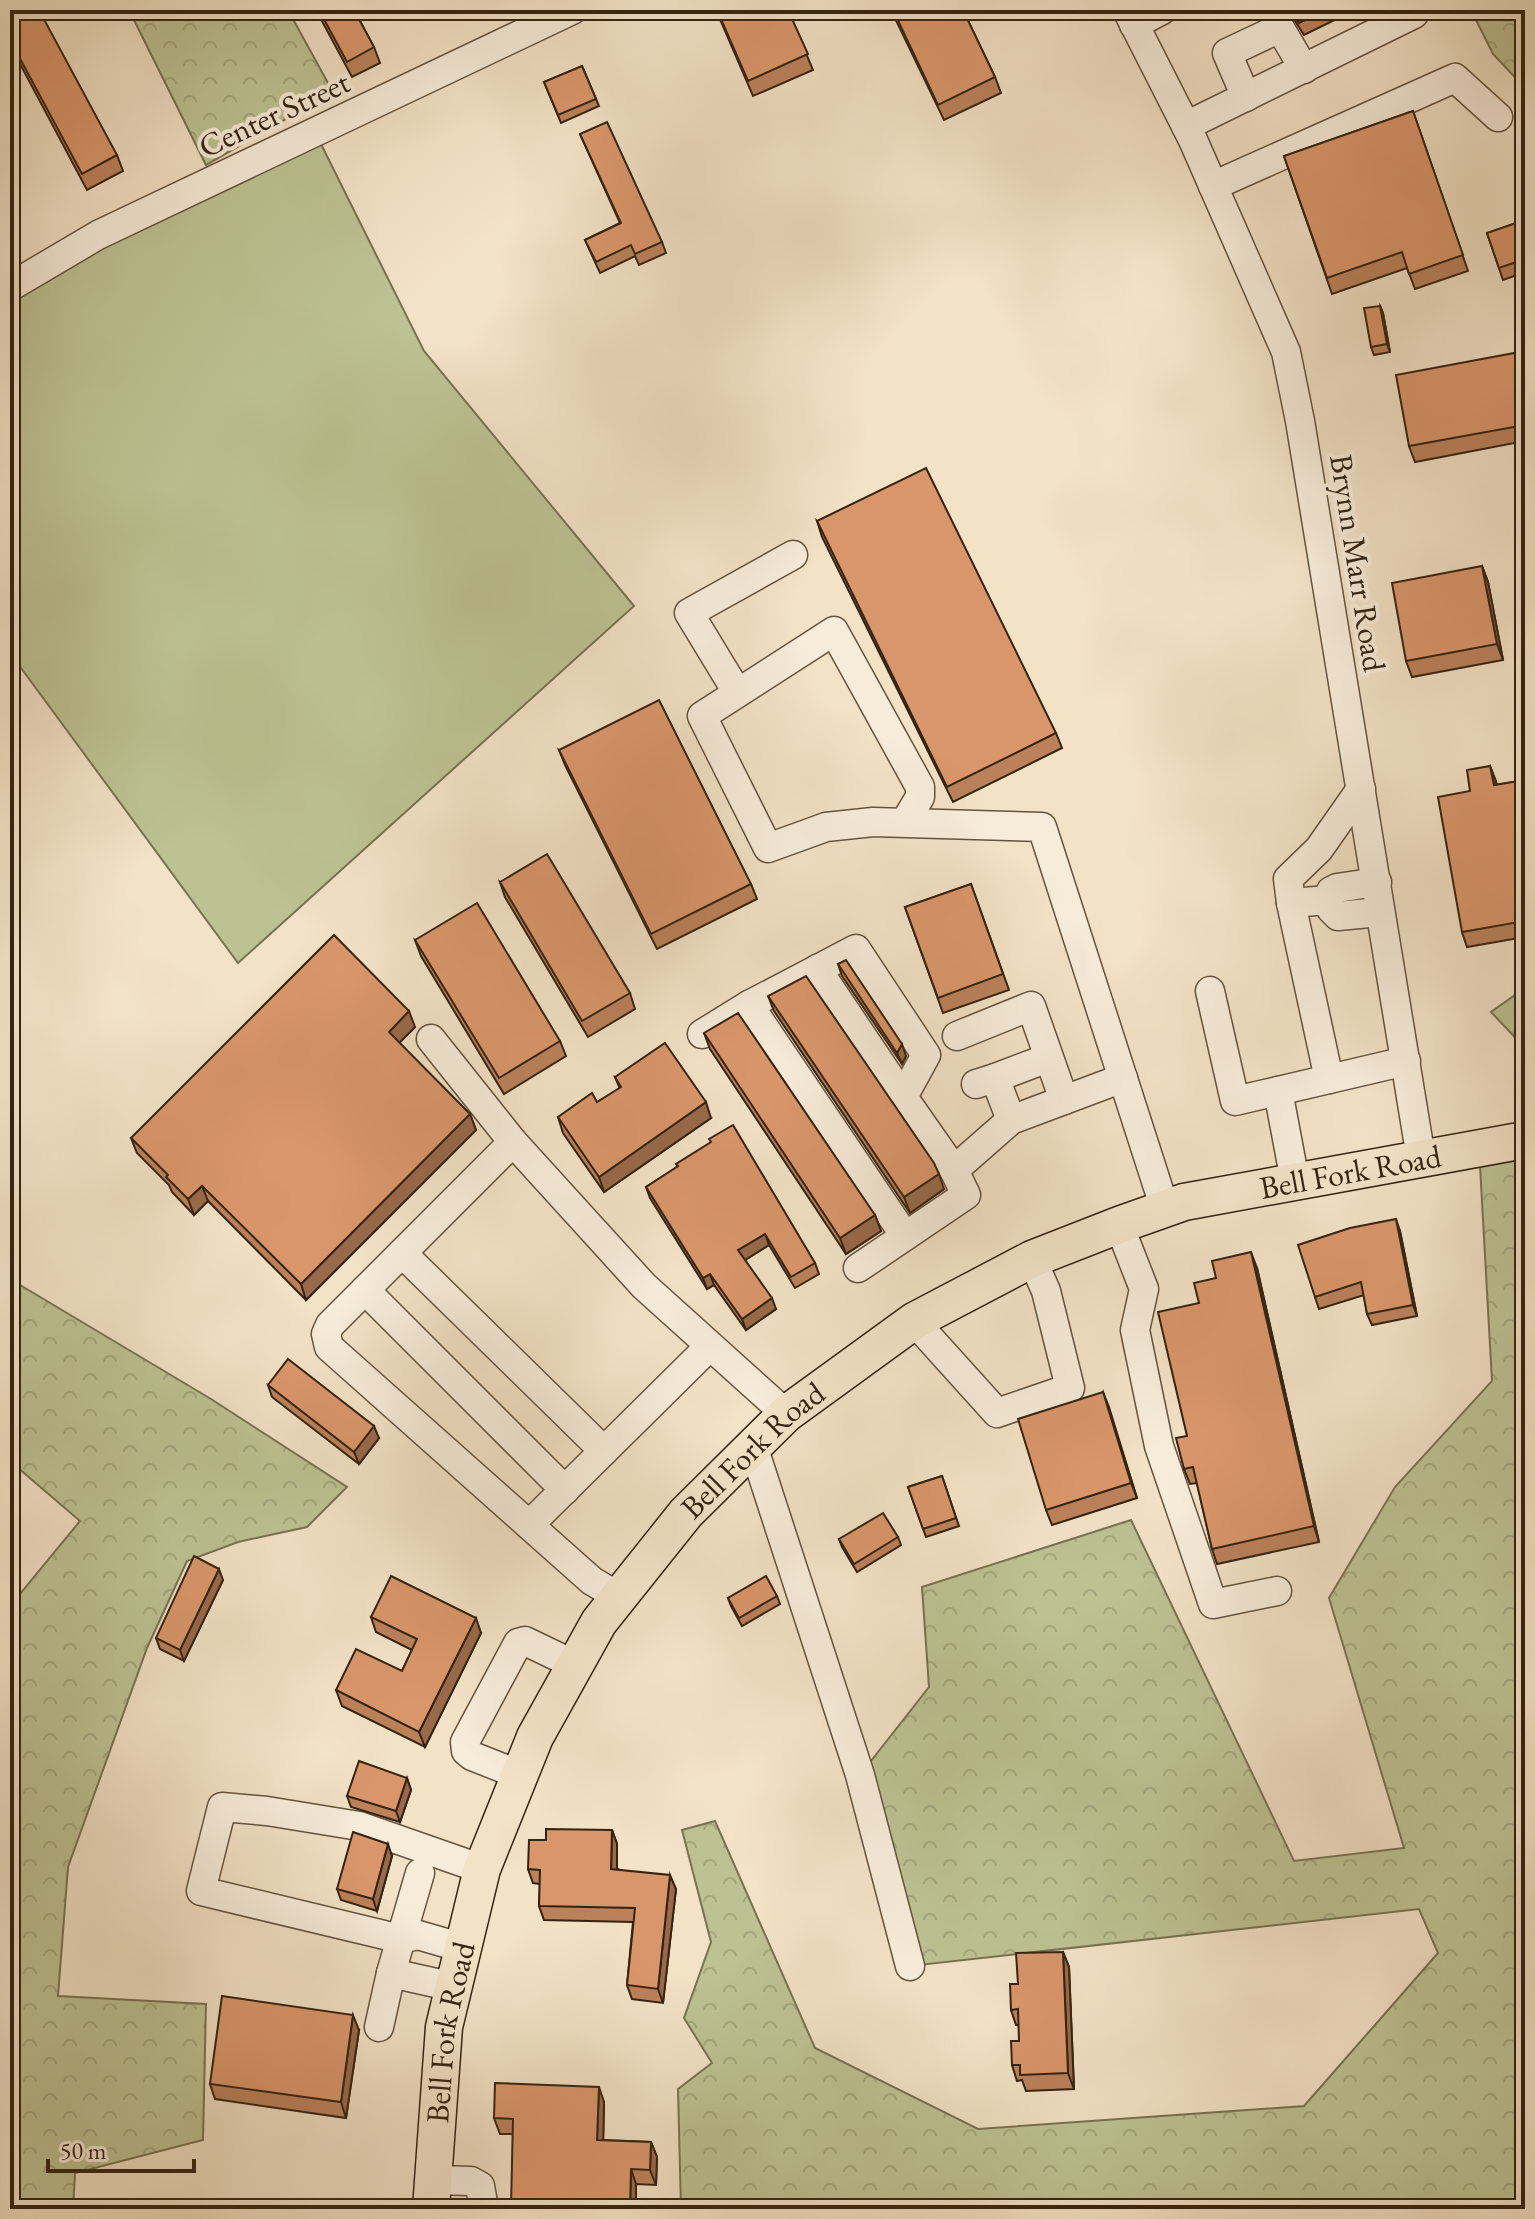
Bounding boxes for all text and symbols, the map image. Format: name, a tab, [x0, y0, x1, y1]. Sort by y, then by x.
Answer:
street label: Center Street	[192, 61, 356, 167]
street label: Brynn Marr Road	[1320, 451, 1396, 675]
street label: Bell Fork Road	[1256, 1135, 1445, 1209]
street label: Bell Fork Road	[671, 1371, 834, 1528]
street label: Bell Fork Road	[416, 1936, 485, 2124]
scale bar	[48, 2123, 194, 2173]
text: 50 m	[60, 2135, 107, 2166]

